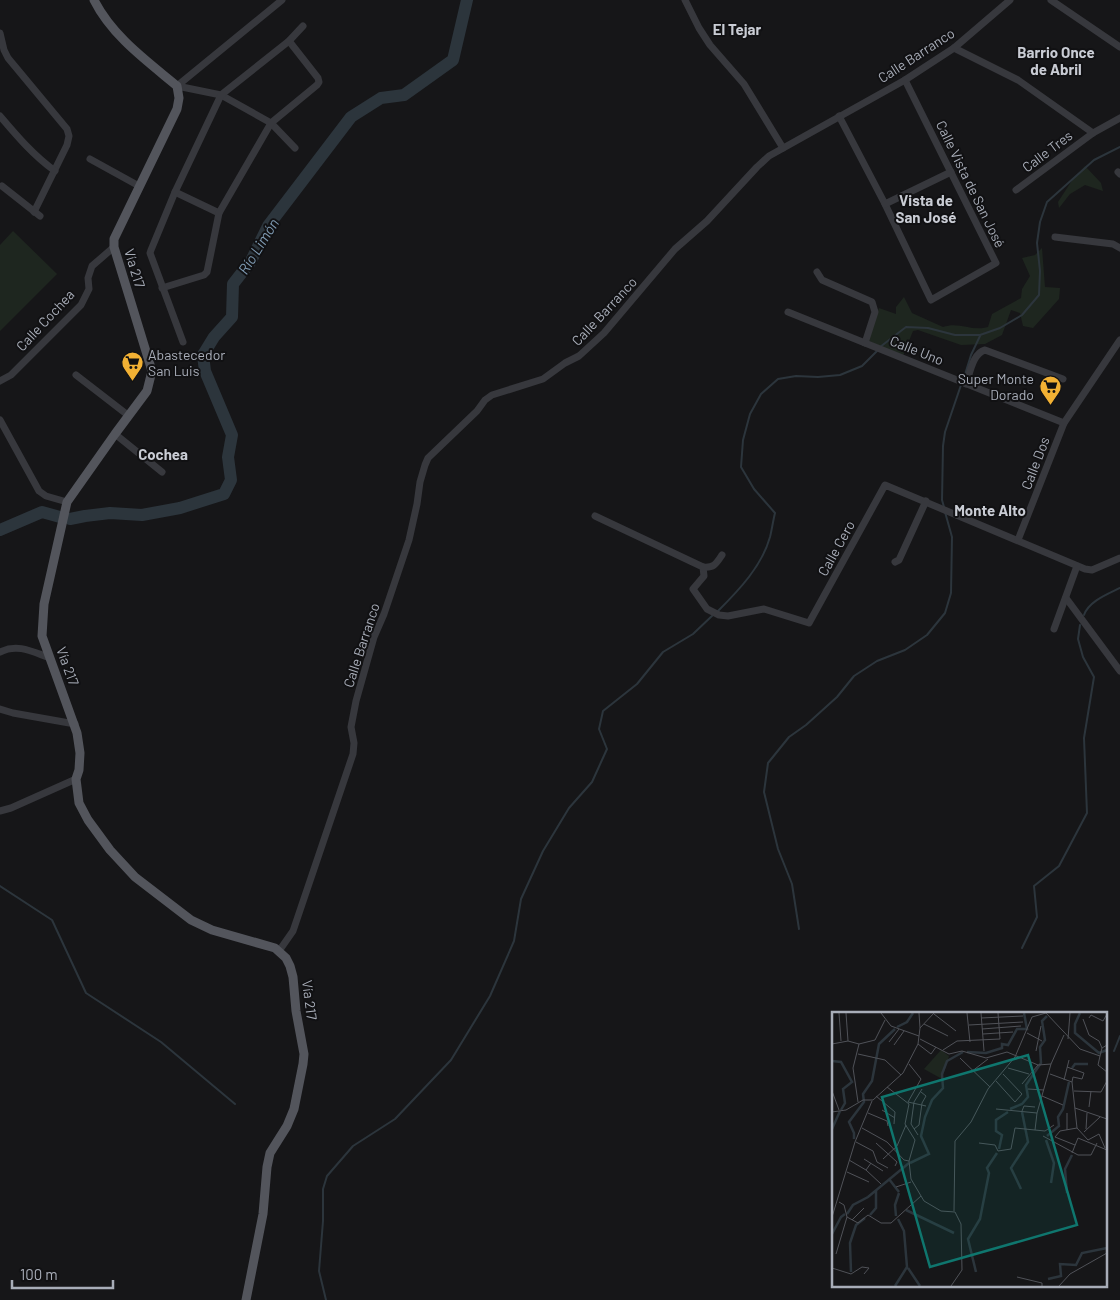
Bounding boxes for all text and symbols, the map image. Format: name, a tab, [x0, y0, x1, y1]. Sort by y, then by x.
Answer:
district label: El Tejar	[713, 20, 762, 38]
street label: Calle Barranco	[875, 24, 957, 86]
district label: Barrio Once de Abril	[1017, 43, 1095, 78]
street label: Calle Vista de San José	[933, 118, 1009, 250]
street label: Calle Tres	[1018, 126, 1076, 175]
district label: Vista de San José	[896, 191, 956, 226]
water label: Río Limón	[234, 215, 282, 277]
street label: Vía 217	[121, 246, 149, 290]
street label: Calle Barranco	[568, 273, 640, 349]
street label: Calle Cochea	[12, 286, 78, 354]
street label: Calle Uno	[888, 332, 946, 368]
place label: Abastecedor San Luis	[148, 346, 225, 379]
supermarket icon: Abastecedor San Luis	[120, 350, 144, 381]
place label: Super Monte Dorado	[958, 370, 1034, 403]
supermarket icon: Super Monte Dorado	[1038, 374, 1062, 405]
street label: Calle Dos	[1017, 434, 1053, 492]
district label: Cochea	[138, 445, 188, 463]
district label: Monte Alto	[954, 501, 1026, 519]
street label: Calle Cero	[814, 517, 858, 579]
street label: Calle Barranco	[339, 601, 383, 689]
street label: Vía 217	[53, 644, 83, 688]
street label: Vía 217	[299, 979, 321, 1021]
inset map	[832, 1012, 1108, 1288]
scale bar	[12, 1258, 114, 1290]
text: 100 m	[20, 1265, 58, 1283]

